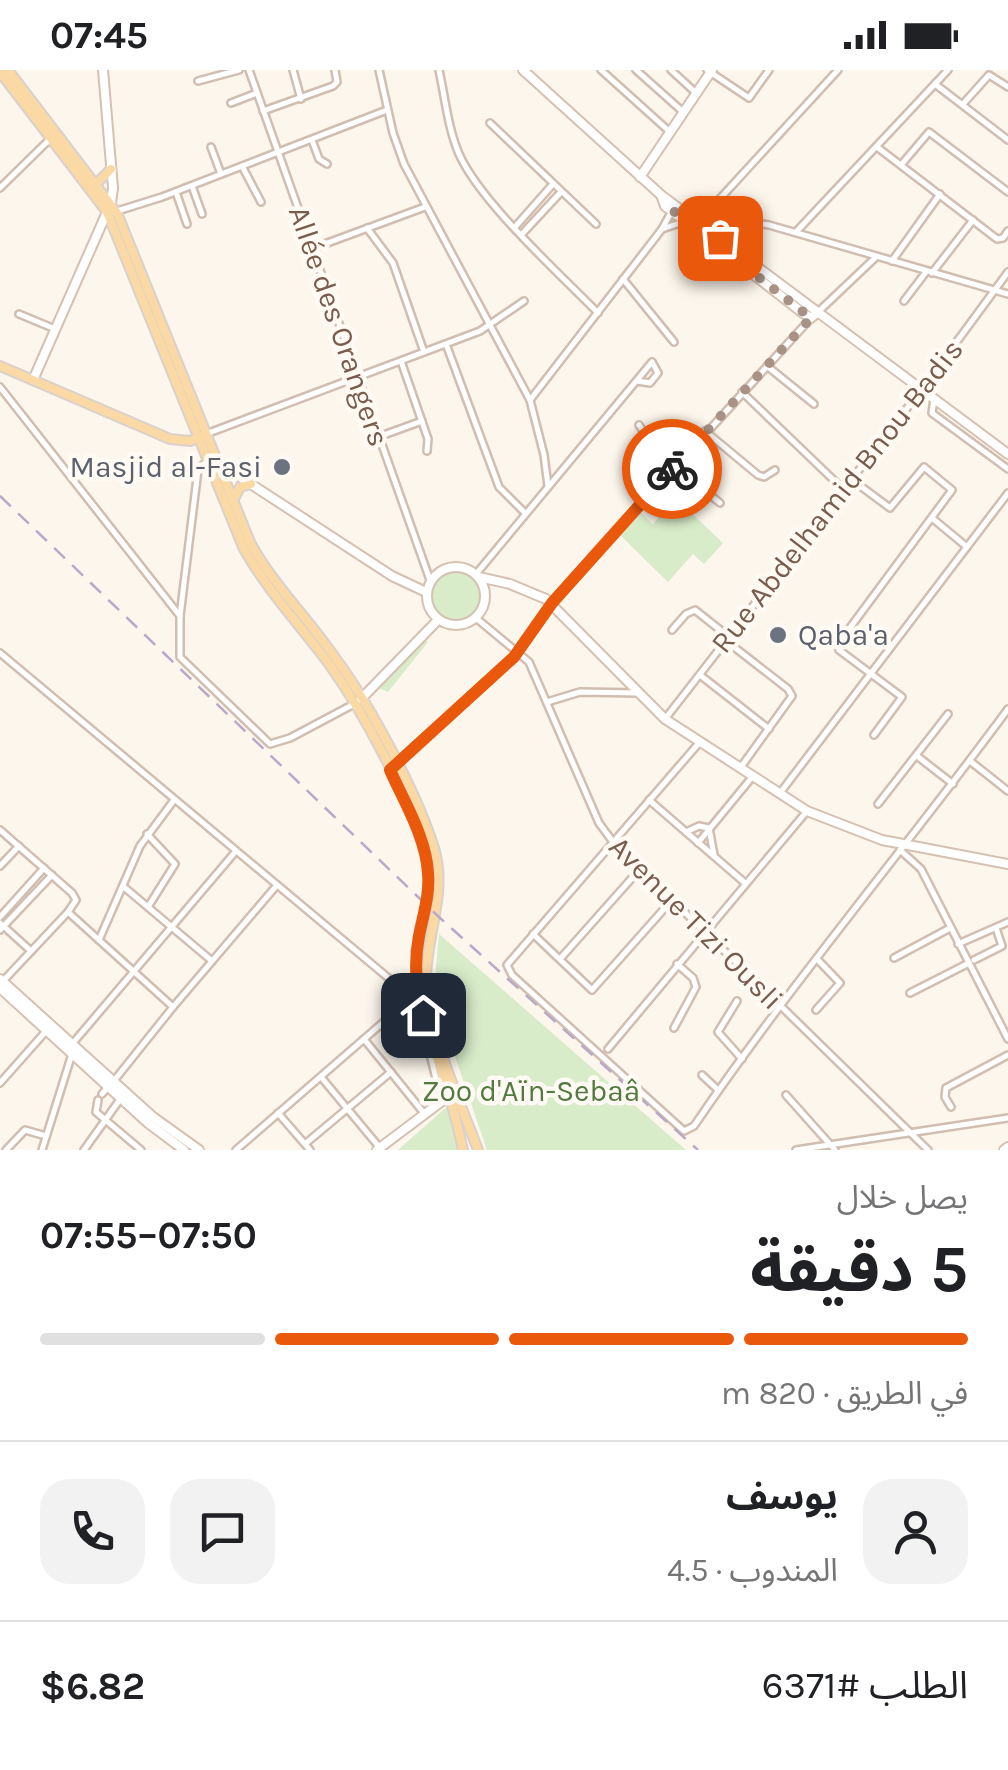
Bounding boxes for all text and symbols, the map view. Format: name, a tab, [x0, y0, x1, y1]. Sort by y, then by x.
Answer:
text: 07:45	[50, 13, 148, 58]
pin	[678, 196, 763, 281]
street label: Allée des Orangers	[281, 201, 397, 451]
icon: bag	[693, 211, 748, 266]
street label: Rue Abdelhamid Bnou Badis	[703, 332, 971, 660]
courier	[622, 419, 722, 519]
icon: bike	[645, 442, 700, 497]
place label: Masjid al-Fasi	[69, 449, 262, 485]
marker: Masjid al-Fasi	[271, 456, 293, 478]
place label: Qaba'a	[798, 617, 889, 653]
marker: Qaba'a	[767, 624, 789, 646]
street label: Avenue Tizi Ousli	[602, 829, 790, 1017]
pin	[381, 973, 466, 1058]
icon: home	[396, 988, 451, 1043]
park label: Zoo d'Aïn-Sebaâ	[422, 1073, 640, 1109]
text: يصل خلال	[837, 1179, 968, 1216]
text: 07:50–07:55	[40, 1213, 257, 1258]
text: 5 دقيقة	[750, 1231, 968, 1307]
text: في الطريق · 820 m	[721, 1375, 968, 1412]
text: يوسف	[726, 1474, 838, 1519]
button: phone	[40, 1479, 145, 1584]
button: chat	[170, 1479, 275, 1584]
button: person	[863, 1479, 968, 1584]
text: المندوب · 4.5	[667, 1552, 838, 1589]
text: الطلب #6371	[762, 1663, 968, 1708]
text: $6.82	[40, 1664, 145, 1709]

